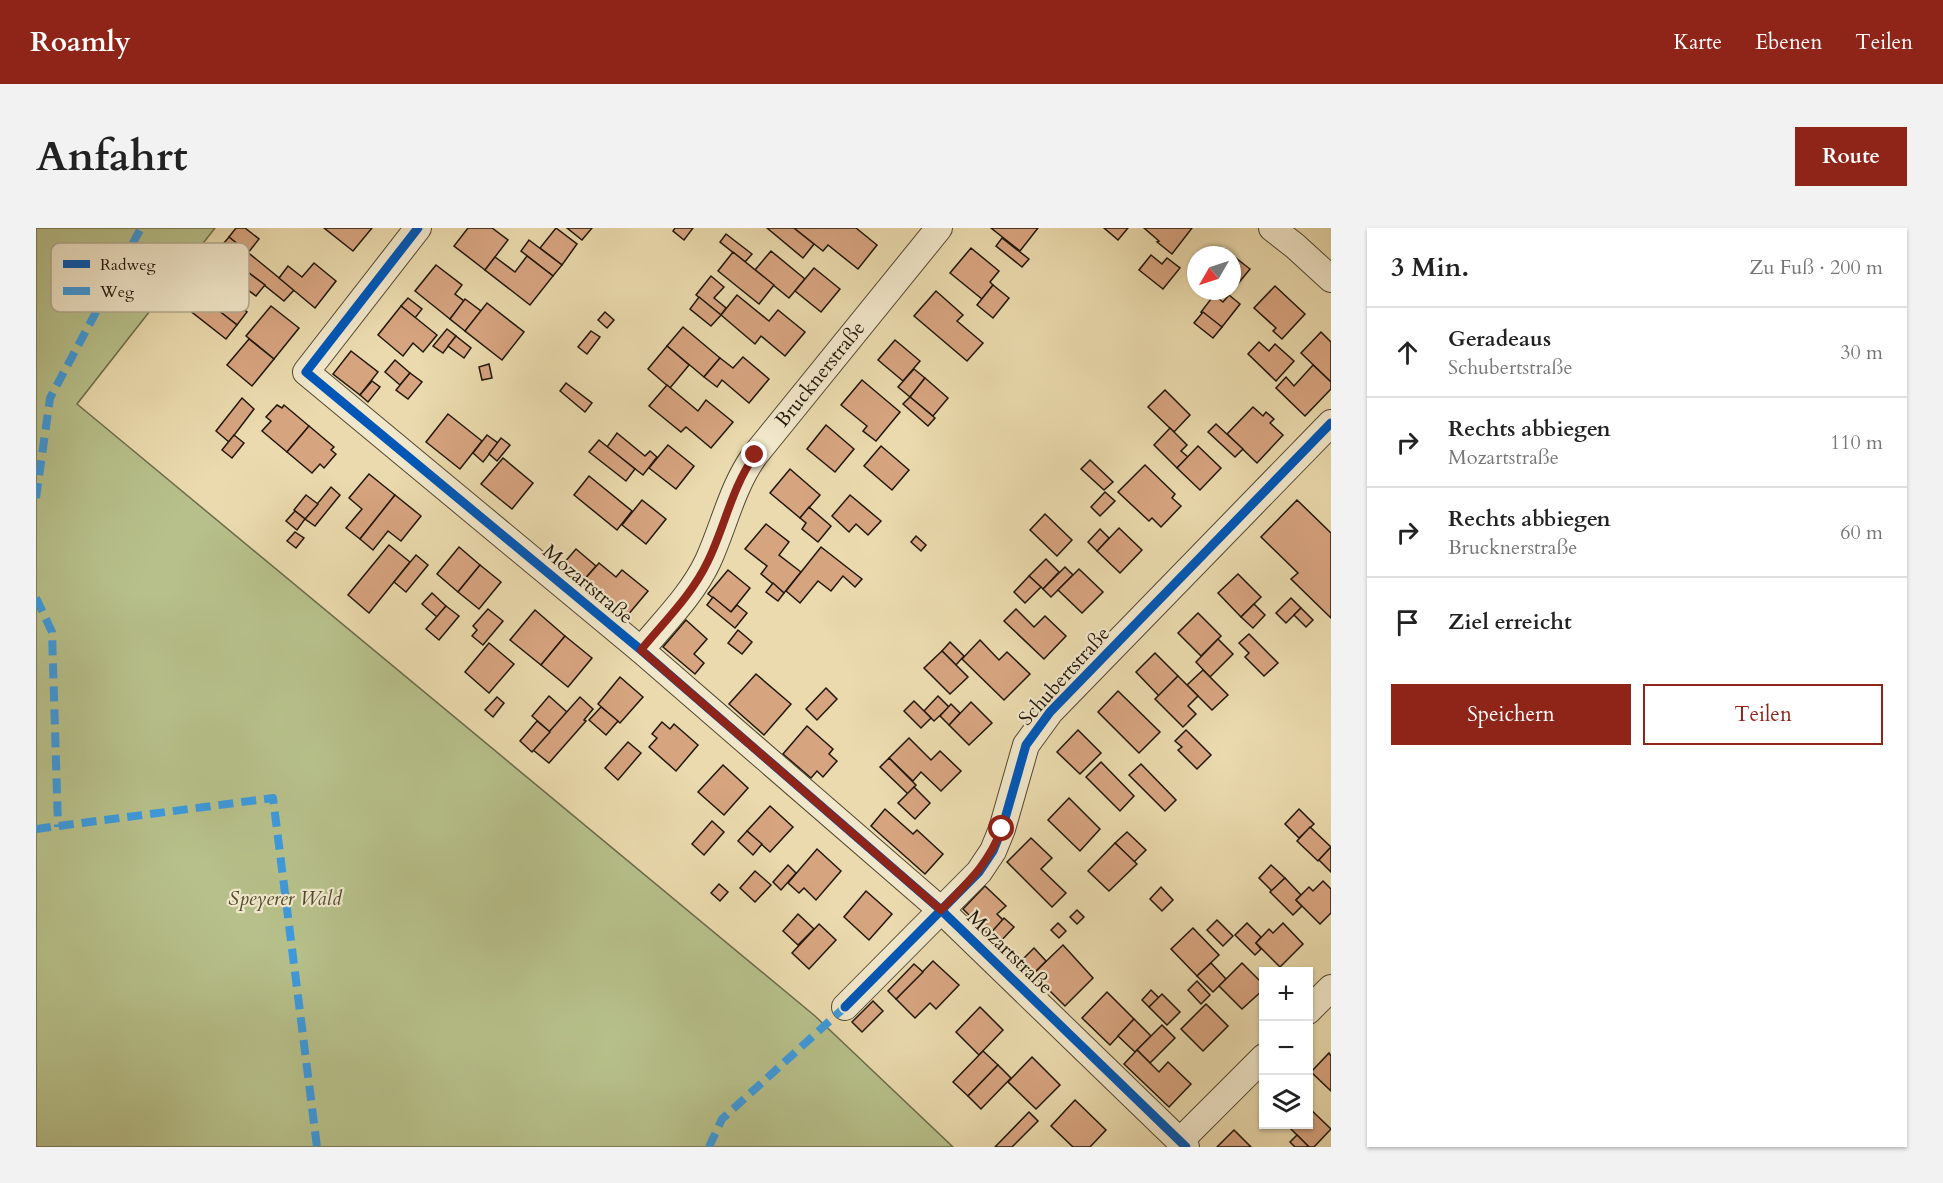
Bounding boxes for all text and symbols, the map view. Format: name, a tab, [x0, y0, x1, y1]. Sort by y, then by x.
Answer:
text: Roamly	[30, 23, 131, 61]
text: Karte	[1674, 28, 1722, 57]
text: Ebenen	[1755, 28, 1822, 57]
text: Teilen	[1855, 28, 1913, 57]
button: Route	[1795, 127, 1907, 186]
text: Anfahrt	[36, 128, 188, 185]
legend	[51, 243, 249, 312]
north arrow	[1187, 246, 1241, 300]
text: 3 Min.	[1391, 250, 1469, 285]
text: Radweg	[100, 254, 156, 276]
text: Zu Fuß · 200 m	[1749, 254, 1883, 281]
text: Weg	[99, 281, 134, 303]
street label: Brucknerstraße	[769, 315, 871, 433]
text: Geradeaus	[1448, 324, 1551, 354]
icon: ahead	[1391, 336, 1424, 369]
text: 30 m	[1840, 339, 1883, 366]
text: Schubertstraße	[1448, 354, 1572, 381]
text: Rechts abbiegen	[1448, 414, 1611, 444]
icon: right	[1391, 426, 1424, 459]
text: 110 m	[1830, 429, 1883, 456]
route end	[741, 441, 767, 467]
text: Mozartstraße	[1448, 444, 1559, 471]
text: Rechts abbiegen	[1448, 504, 1611, 534]
icon: right	[1391, 516, 1424, 549]
text: 60 m	[1840, 519, 1883, 546]
text: Brucknerstraße	[1448, 534, 1577, 561]
street label: Mozartstraße	[537, 538, 639, 630]
icon: arrive	[1391, 606, 1424, 639]
text: Ziel erreicht	[1448, 607, 1572, 637]
street label: Schubertstraße	[1012, 621, 1116, 731]
button: Speichern	[1391, 684, 1631, 745]
button: Teilen	[1643, 684, 1883, 745]
route start	[988, 815, 1014, 841]
park label: Speyerer Wald	[228, 885, 343, 912]
street label: Mozartstraße	[961, 904, 1059, 1000]
map controls	[1259, 967, 1313, 1129]
button: +	[1259, 967, 1313, 1021]
button: −	[1259, 1021, 1313, 1075]
button: layers	[1259, 1075, 1313, 1129]

